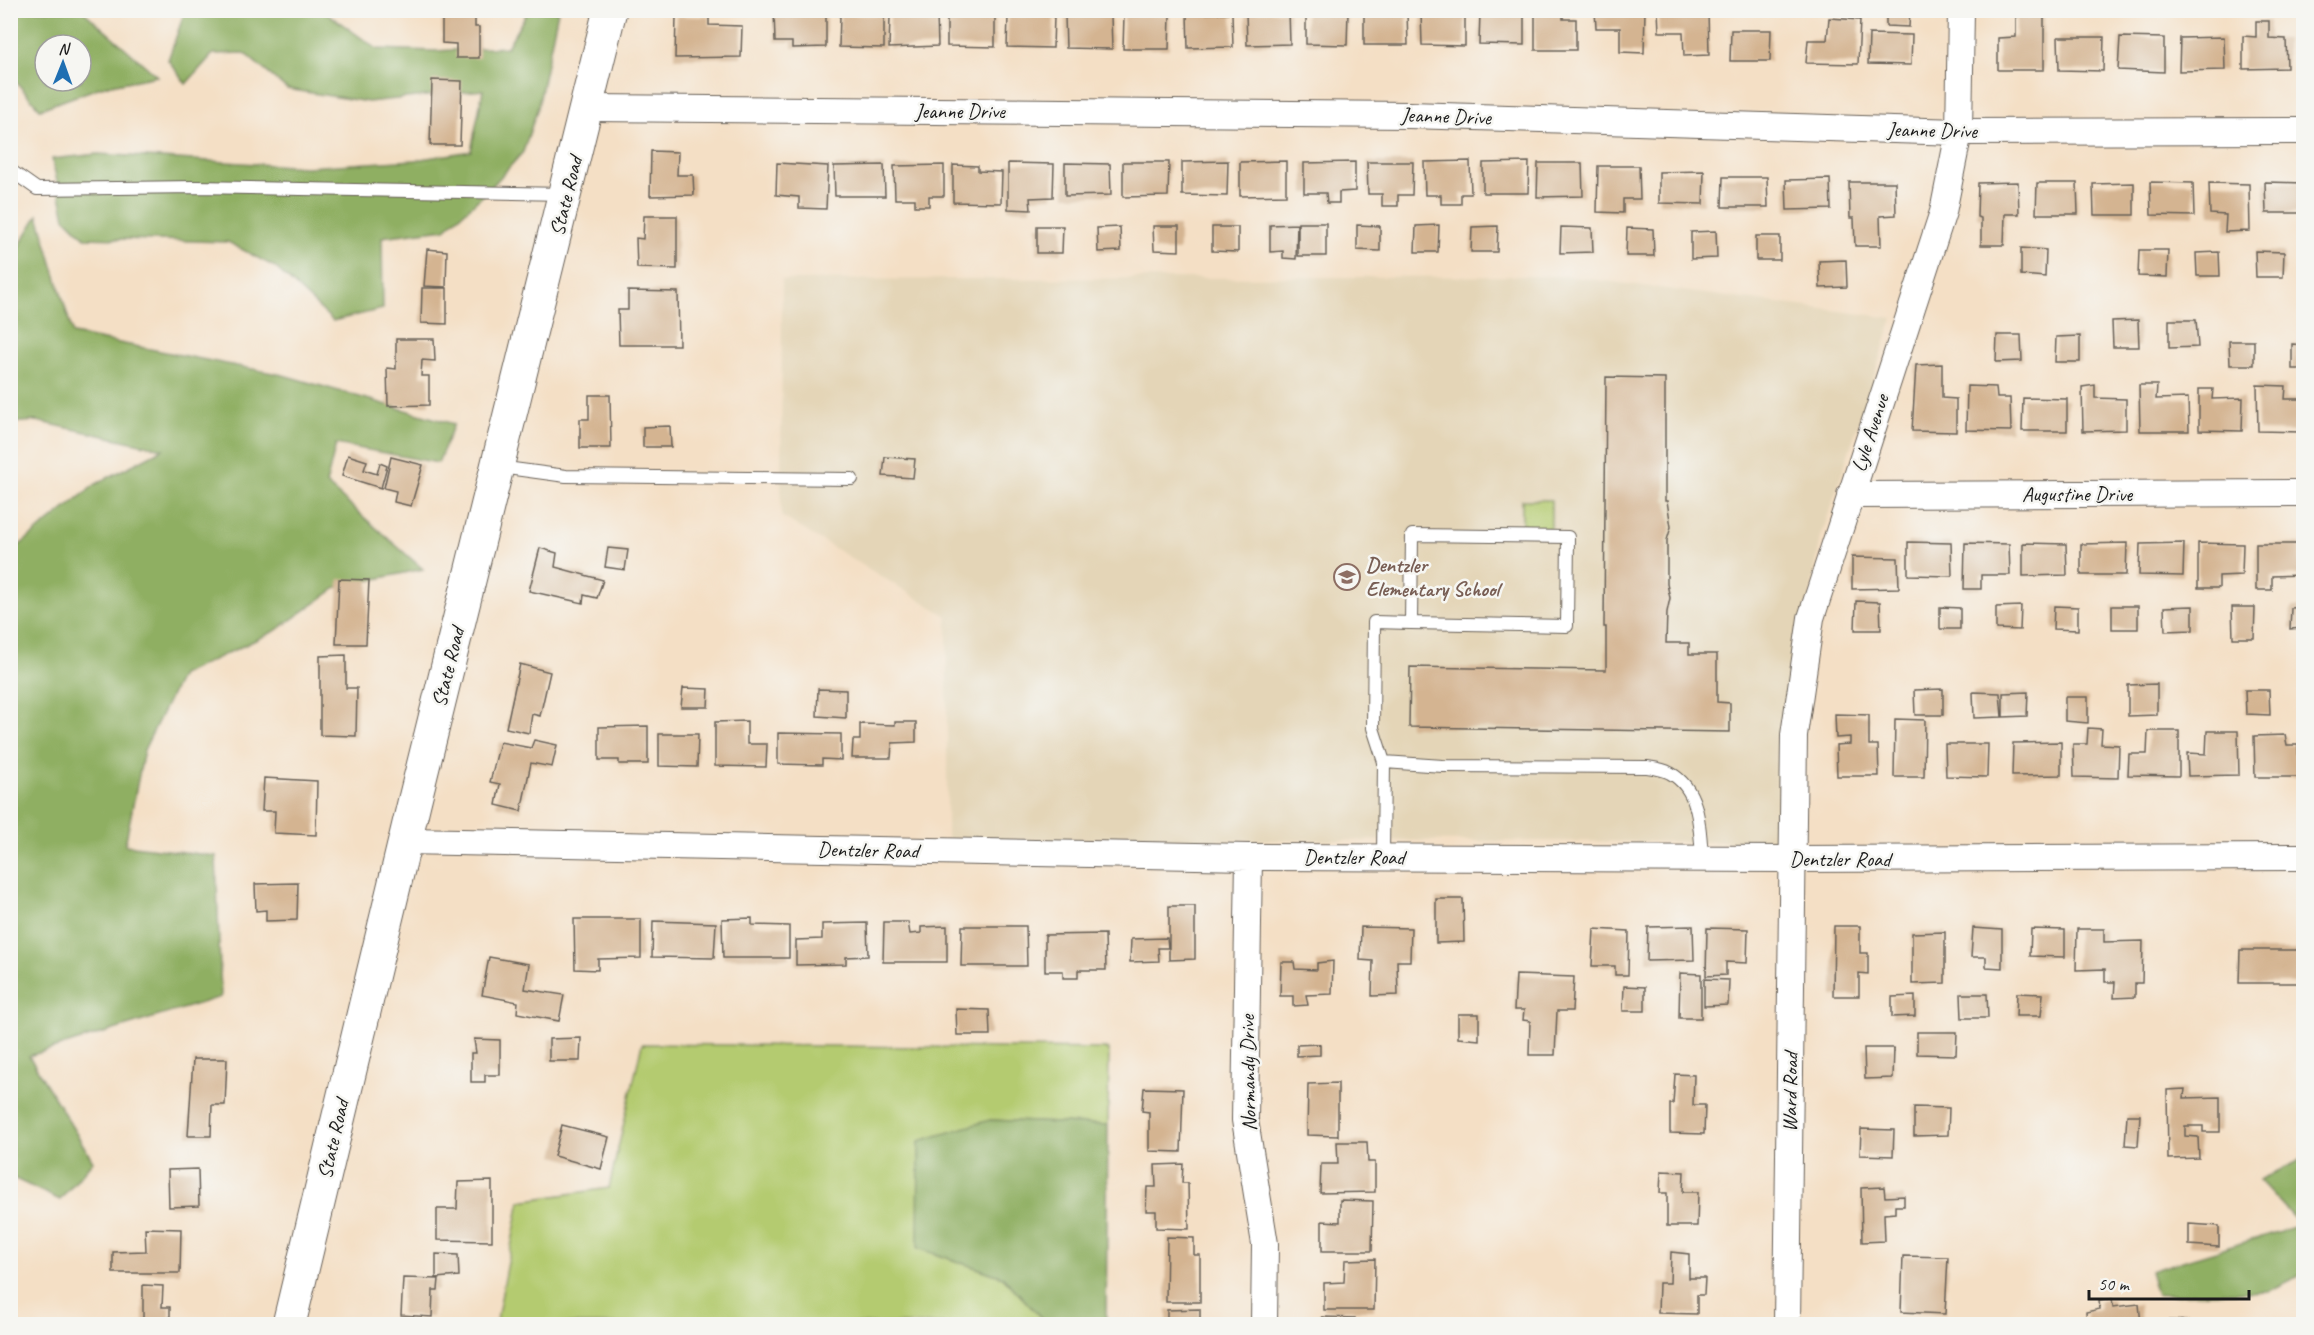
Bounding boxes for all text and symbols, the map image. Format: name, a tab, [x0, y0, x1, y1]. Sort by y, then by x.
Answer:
north arrow	[33, 33, 93, 93]
text: N	[58, 39, 71, 59]
street label: Jeanne Drive	[914, 98, 1006, 124]
street label: Jeanne Drive	[1400, 101, 1493, 131]
street label: Jeanne Drive	[1886, 116, 1978, 144]
street label: State Road	[544, 151, 589, 238]
street label: Lyle Avenue	[1845, 389, 1895, 475]
street label: Augustine Drive	[2022, 481, 2133, 507]
place label: Dentzler Elementary School	[1366, 552, 1504, 602]
school or university icon: Dentzler Elementary School	[1332, 562, 1362, 592]
street label: State Road	[426, 622, 471, 709]
street label: Dentzler Road	[817, 836, 922, 864]
street label: Dentzler Road	[1303, 844, 1407, 870]
street label: Dentzler Road	[1789, 846, 1893, 872]
street label: Normandy Drive	[1234, 1013, 1262, 1131]
street label: Ward Road	[1776, 1049, 1804, 1132]
street label: State Road	[311, 1094, 355, 1181]
scale bar	[2089, 1263, 2250, 1301]
text: 50 m	[2098, 1273, 2131, 1295]

